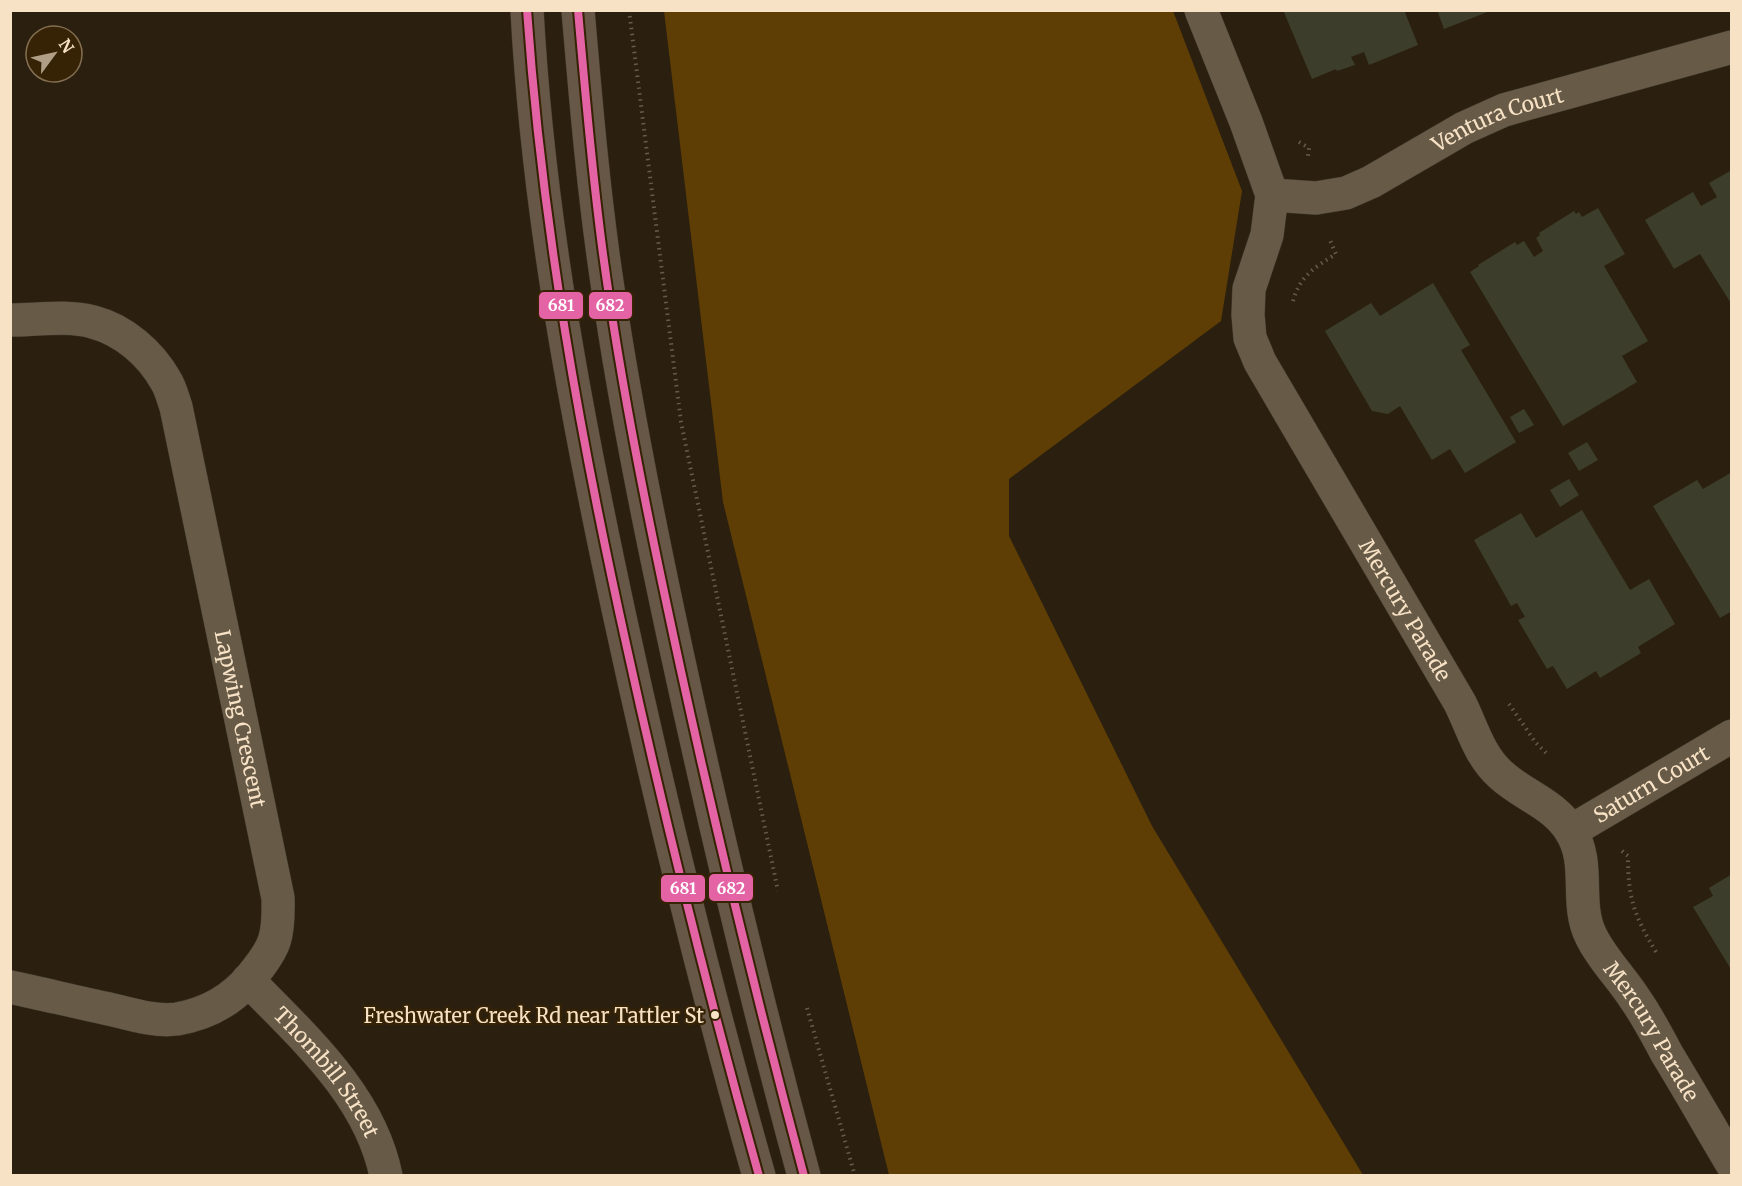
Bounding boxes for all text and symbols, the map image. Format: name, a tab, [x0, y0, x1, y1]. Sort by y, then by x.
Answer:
north arrow	[24, 24, 84, 84]
text: N	[55, 35, 79, 57]
street label: Ventura Court	[1426, 81, 1566, 158]
line badge: 681	[538, 291, 584, 320]
line badge: 682	[588, 291, 633, 320]
text: 681	[548, 295, 575, 315]
text: 682	[596, 295, 624, 315]
street label: Mercury Parade	[1353, 534, 1458, 686]
street label: Lapwing Crescent	[209, 627, 272, 810]
street label: Saturn Court	[1588, 739, 1714, 828]
line badge: 682	[708, 873, 754, 902]
line badge: 681	[660, 874, 706, 903]
text: 681	[670, 878, 697, 898]
text: 682	[717, 878, 745, 898]
street label: Mercury Parade	[1598, 956, 1706, 1106]
street label: Thombill Street	[268, 1001, 386, 1142]
place label: Freshwater Creek Rd near Tattler St	[364, 1003, 704, 1028]
marker: Freshwater Creek Rd near Tattler St	[709, 1009, 721, 1021]

